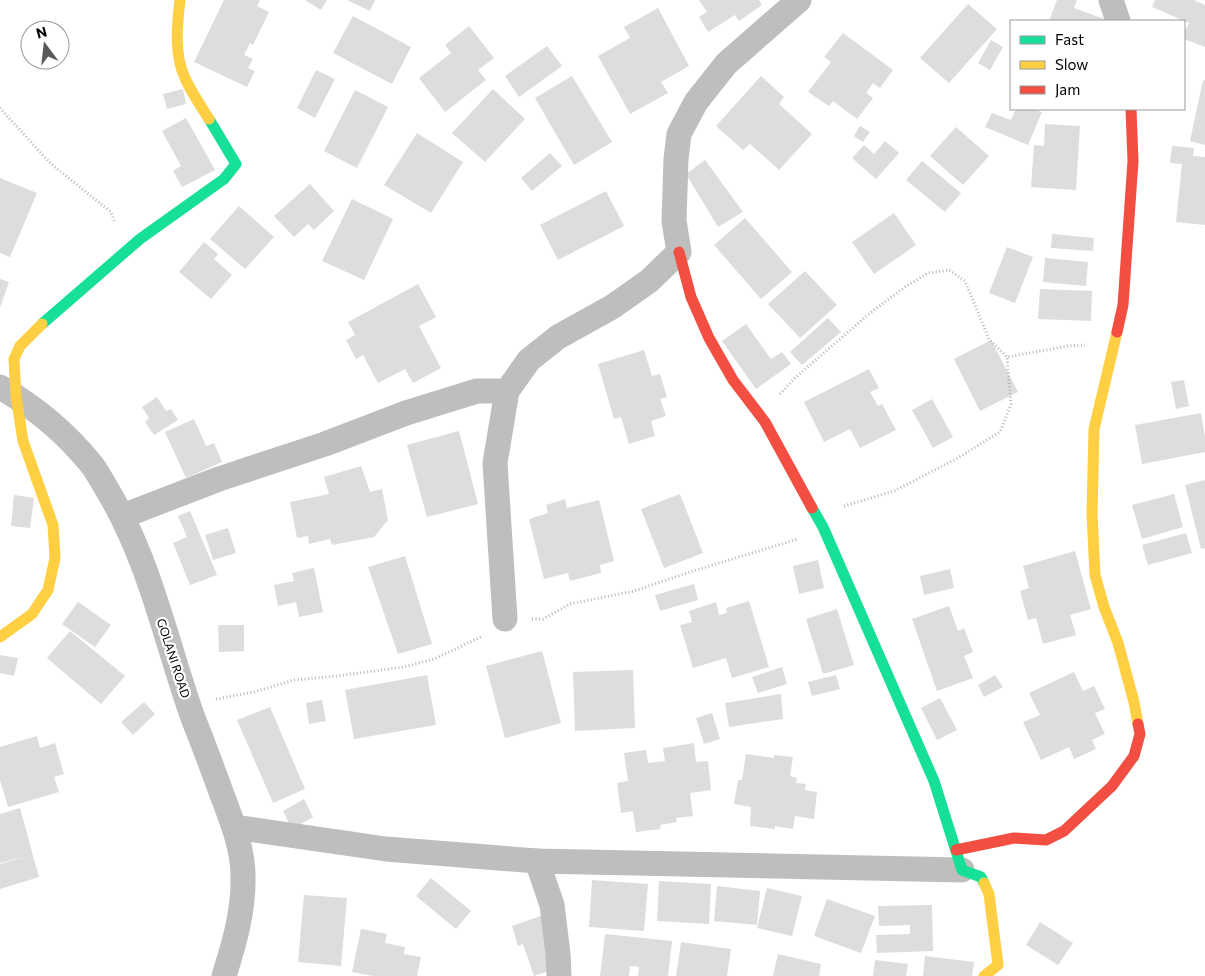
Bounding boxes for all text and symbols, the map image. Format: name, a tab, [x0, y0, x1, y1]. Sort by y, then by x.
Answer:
north arrow	[20, 20, 70, 70]
legend	[1010, 20, 1185, 110]
text: N	[34, 22, 49, 42]
text: Fast	[1055, 30, 1084, 48]
text: Slow	[1055, 55, 1088, 73]
text: Jam	[1055, 80, 1080, 98]
street label: GOLANI ROAD	[155, 616, 194, 700]

